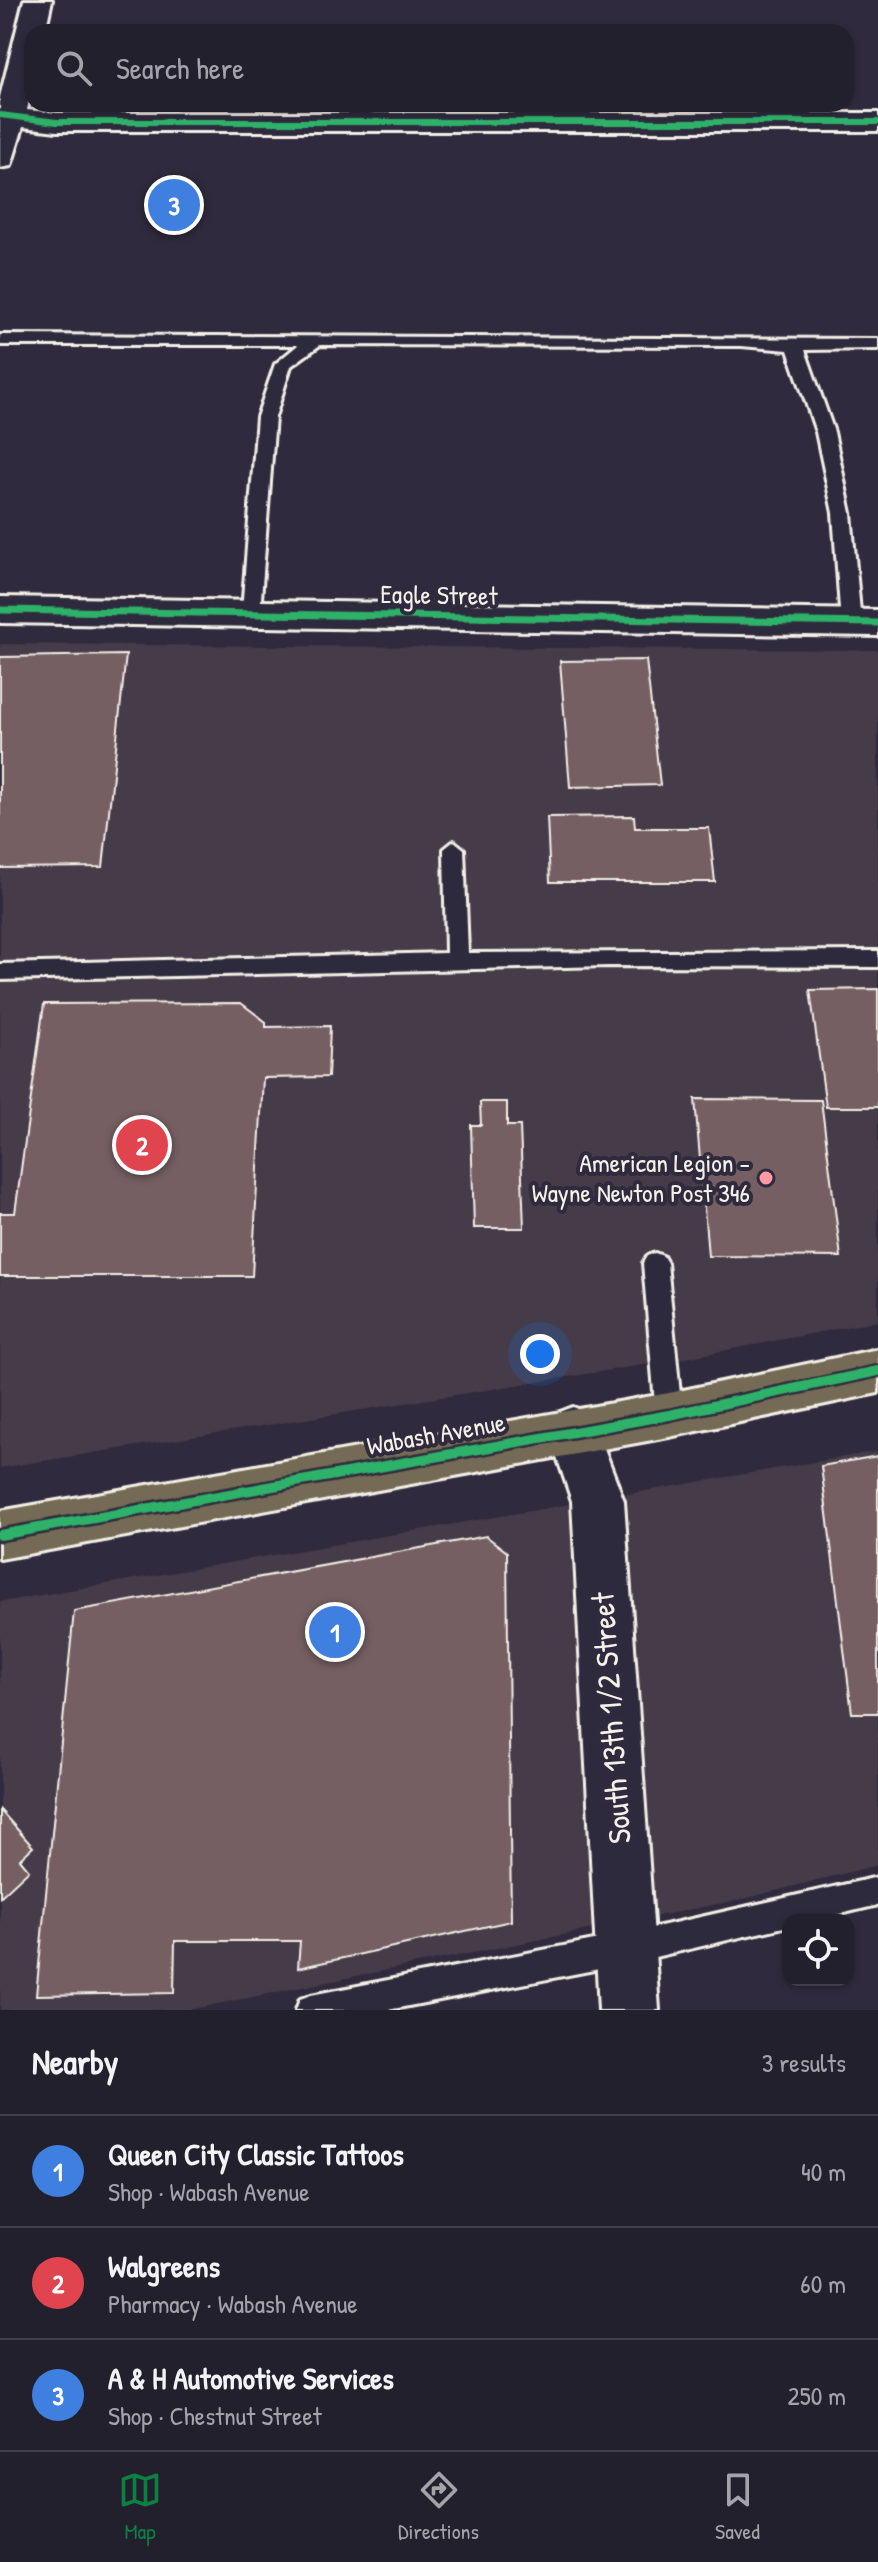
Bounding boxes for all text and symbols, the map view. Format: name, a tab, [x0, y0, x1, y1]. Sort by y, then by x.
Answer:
search box	[24, 24, 854, 112]
icon: search	[52, 46, 96, 90]
text: Search here	[116, 48, 244, 88]
pin: 3	[148, 175, 200, 235]
street label: Eagle Street	[380, 576, 499, 613]
pin: 2	[116, 1115, 168, 1175]
place label: American Legion - Wayne Newton Post 346	[532, 1145, 750, 1210]
marker: American Legion - Wayne Newton Post 346	[757, 1169, 775, 1187]
your location	[520, 1334, 560, 1374]
street label: Wabash Avenue	[364, 1404, 508, 1463]
street label: South 13th 1/2 Street	[580, 1590, 641, 1845]
pin: 1	[309, 1602, 361, 1662]
map controls	[782, 1914, 854, 1986]
button: locate	[782, 1914, 854, 1986]
text: Nearby	[32, 2039, 118, 2085]
text: 3 results	[762, 2045, 846, 2080]
text: Queen City Classic Tattoos	[108, 2134, 404, 2174]
text: 1	[53, 2154, 63, 2189]
text: 40 m	[801, 2154, 846, 2189]
text: Shop · Wabash Avenue	[108, 2174, 310, 2209]
text: Walgreens	[108, 2246, 220, 2286]
text: 2	[52, 2266, 64, 2301]
text: 60 m	[800, 2266, 846, 2301]
text: Pharmacy · Wabash Avenue	[108, 2286, 358, 2321]
text: A & H Automotive Services	[108, 2358, 394, 2398]
text: 3	[52, 2378, 64, 2413]
text: 250 m	[788, 2378, 846, 2413]
text: Shop · Chestnut Street	[108, 2398, 322, 2433]
tab: Map	[118, 2468, 162, 2546]
tab: Directions	[398, 2468, 479, 2546]
tab: Saved	[715, 2468, 760, 2546]

